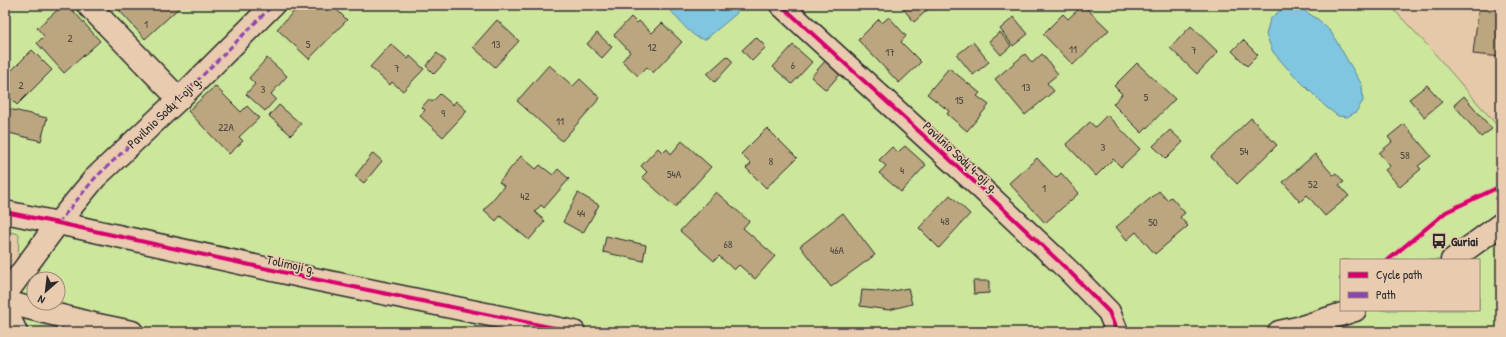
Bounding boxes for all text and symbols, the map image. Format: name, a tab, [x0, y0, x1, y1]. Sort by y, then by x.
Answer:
house number: 1	[144, 17, 148, 31]
house number: 2	[67, 31, 73, 45]
house number: 5	[306, 37, 311, 51]
house number: 13	[492, 37, 501, 51]
house number: 12	[647, 40, 657, 54]
house number: 11	[1069, 42, 1077, 56]
house number: 7	[1191, 43, 1197, 57]
house number: 17	[885, 45, 895, 59]
house number: 6	[791, 58, 796, 72]
house number: 7	[394, 61, 400, 75]
street label: Pavilnio Sodų 1-oji g.	[123, 72, 205, 152]
house number: 2	[18, 78, 24, 92]
house number: 13	[1022, 80, 1031, 94]
house number: 3	[261, 82, 266, 96]
house number: 5	[1144, 90, 1149, 104]
house number: 15	[955, 93, 964, 107]
house number: 9	[441, 106, 445, 120]
house number: 11	[556, 114, 564, 128]
street label: Pavilnio Sodų 4-oji g.	[919, 117, 1003, 197]
house number: 22A	[218, 120, 234, 134]
house number: 3	[1101, 140, 1106, 154]
house number: 54	[1240, 144, 1248, 158]
house number: 58	[1400, 148, 1410, 162]
house number: 8	[769, 154, 774, 168]
house number: 4	[900, 163, 904, 177]
house number: 54A	[667, 167, 682, 181]
house number: 52	[1308, 177, 1318, 191]
house number: 1	[1042, 181, 1046, 195]
house number: 42	[520, 189, 530, 203]
house number: 44	[577, 206, 585, 220]
house number: 48	[941, 214, 950, 228]
house number: 50	[1148, 215, 1158, 229]
bus stop icon: Guriai	[1430, 232, 1448, 250]
place label: Guriai	[1451, 232, 1478, 250]
house number: 68	[723, 237, 733, 251]
house number: 46A	[830, 243, 845, 257]
street label: Tolimoji g.	[265, 250, 317, 278]
legend	[1340, 259, 1480, 311]
text: Cycle path	[1376, 266, 1422, 283]
north arrow	[26, 271, 66, 311]
text: Path	[1376, 286, 1396, 303]
text: N	[35, 292, 47, 307]

